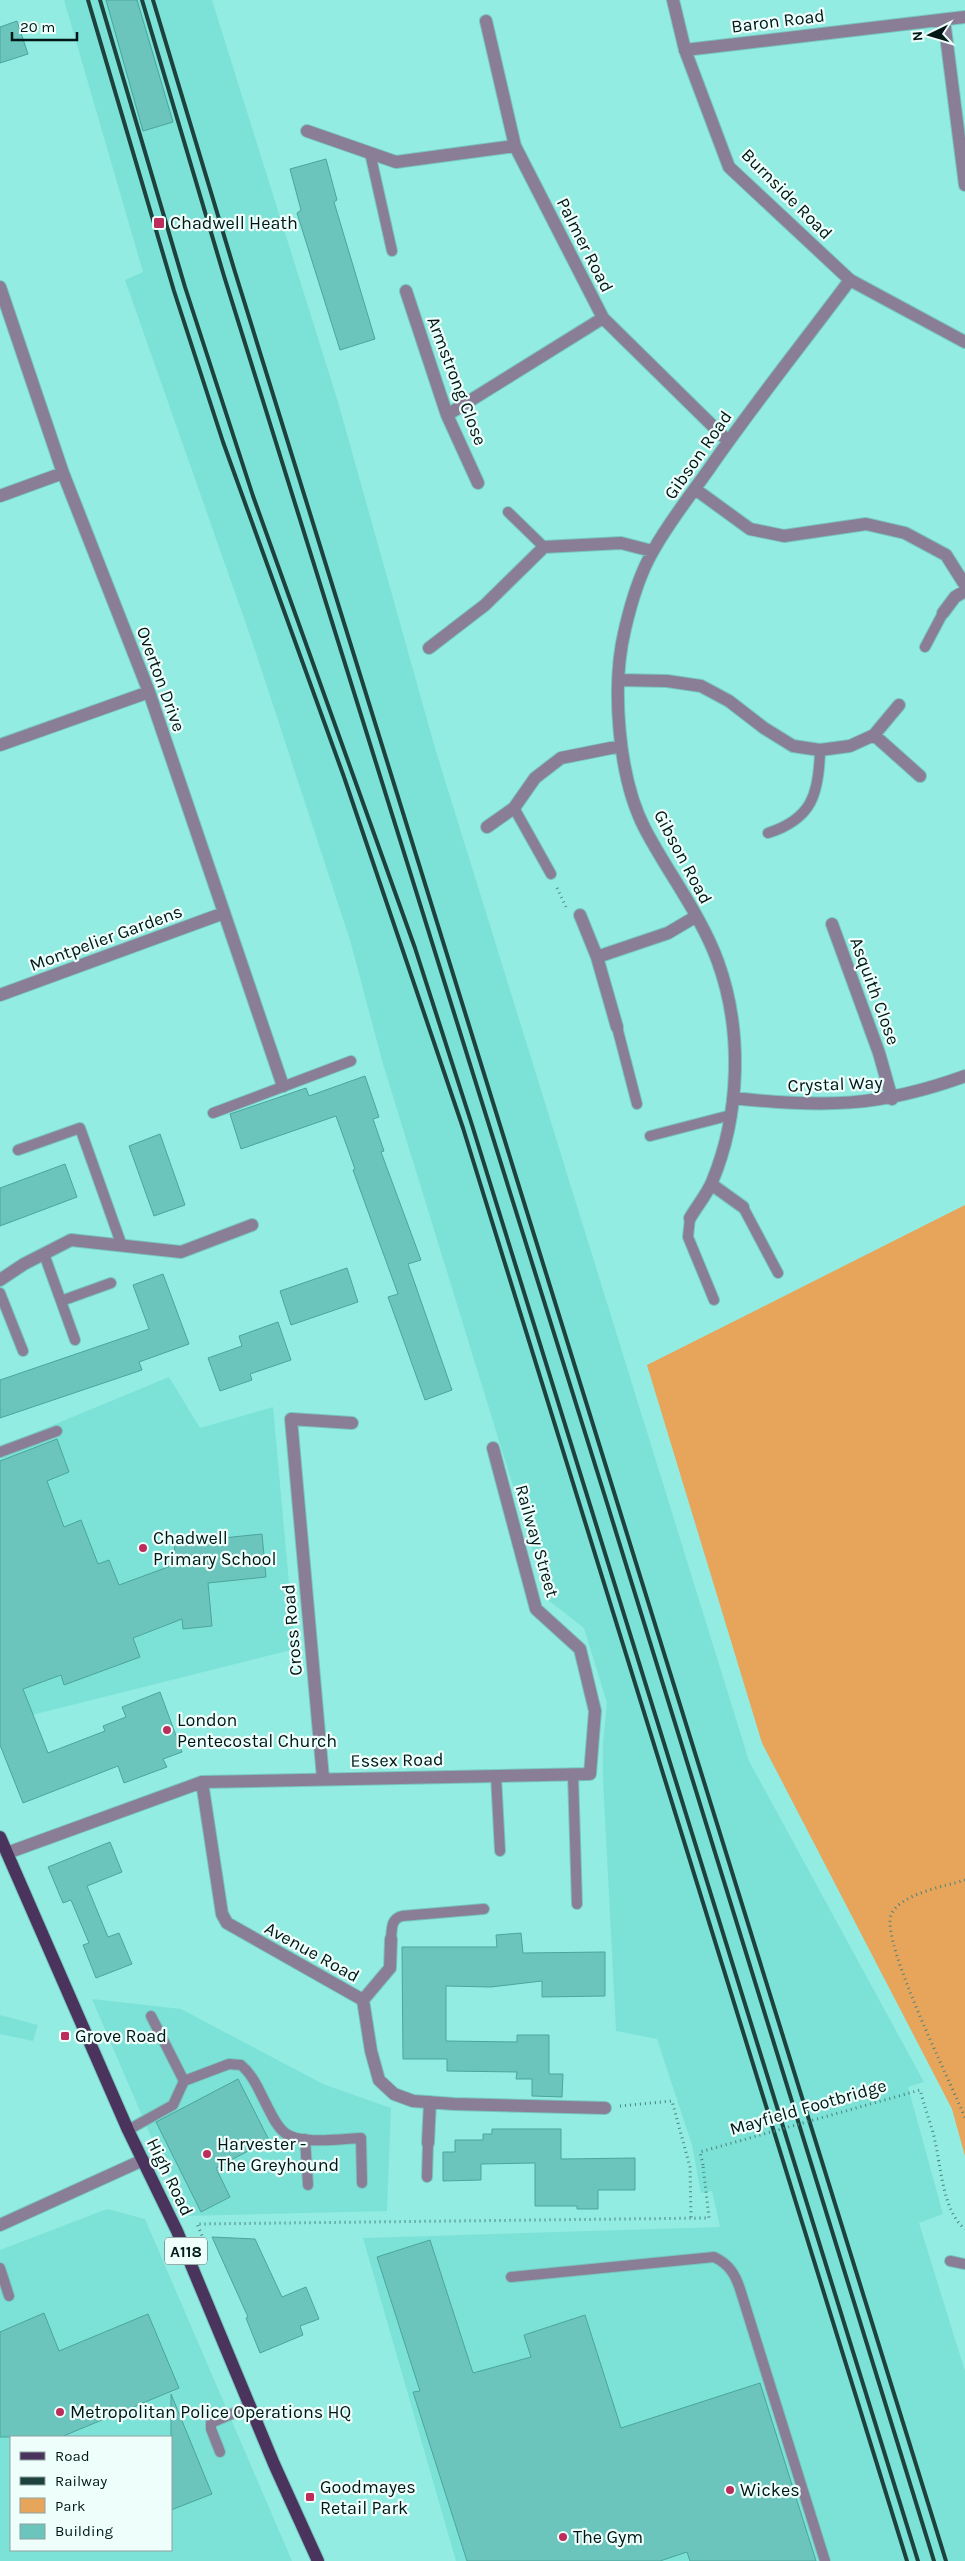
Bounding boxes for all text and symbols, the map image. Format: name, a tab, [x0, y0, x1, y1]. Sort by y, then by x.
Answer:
street label: Baron Road	[730, 4, 826, 38]
scale bar	[12, 10, 78, 42]
north arrow	[905, 10, 955, 60]
text: 20 m	[20, 18, 55, 36]
text: N	[909, 30, 926, 42]
street label: Burnside Road	[737, 144, 837, 244]
street label: Palmer Road	[552, 194, 618, 296]
place label: Chadwell Heath	[170, 212, 298, 234]
marker: Chadwell Heath	[152, 216, 166, 230]
street label: Armstrong Close	[422, 313, 492, 449]
street label: Gibson Road	[659, 406, 737, 504]
street label: Overton Drive	[132, 623, 190, 735]
street label: Gibson Road	[649, 806, 717, 908]
street label: Montpelier Gardens	[27, 900, 185, 976]
street label: Asquith Close	[845, 934, 905, 1048]
street label: Crystal Way	[787, 1071, 884, 1097]
street label: Railway Street	[510, 1482, 564, 1600]
place label: Chadwell Primary School	[153, 1527, 277, 1570]
marker: Chadwell Primary School	[137, 1542, 149, 1554]
street label: Cross Road	[277, 1583, 307, 1677]
place label: London Pentecostal Church	[177, 1709, 337, 1752]
marker: London Pentecostal Church	[161, 1724, 173, 1736]
street label: Essex Road	[350, 1748, 444, 1772]
street label: Avenue Road	[261, 1917, 363, 1987]
place label: Grove Road	[75, 2025, 167, 2047]
marker: Grove Road	[59, 2030, 71, 2042]
street label: Mayfield Footbridge	[727, 2074, 889, 2140]
place label: Harvester - The Greyhound	[217, 2133, 339, 2176]
street label: High Road	[142, 2134, 198, 2220]
marker: Harvester - The Greyhound	[201, 2148, 213, 2160]
road number: A118	[165, 2238, 207, 2264]
place label: Metropolitan Police Operations HQ	[70, 2401, 351, 2423]
marker: Metropolitan Police Operations HQ	[54, 2406, 66, 2418]
legend	[10, 2436, 172, 2551]
text: Road	[55, 2447, 90, 2465]
text: Railway	[55, 2472, 107, 2490]
place label: Goodmayes Retail Park	[320, 2476, 416, 2519]
place label: Wickes	[740, 2479, 800, 2501]
marker: Wickes	[724, 2484, 736, 2496]
marker: Goodmayes Retail Park	[304, 2491, 316, 2503]
text: Park	[55, 2497, 85, 2515]
text: Building	[55, 2522, 113, 2540]
place label: The Gym	[573, 2526, 643, 2548]
marker: The Gym	[557, 2531, 569, 2543]

